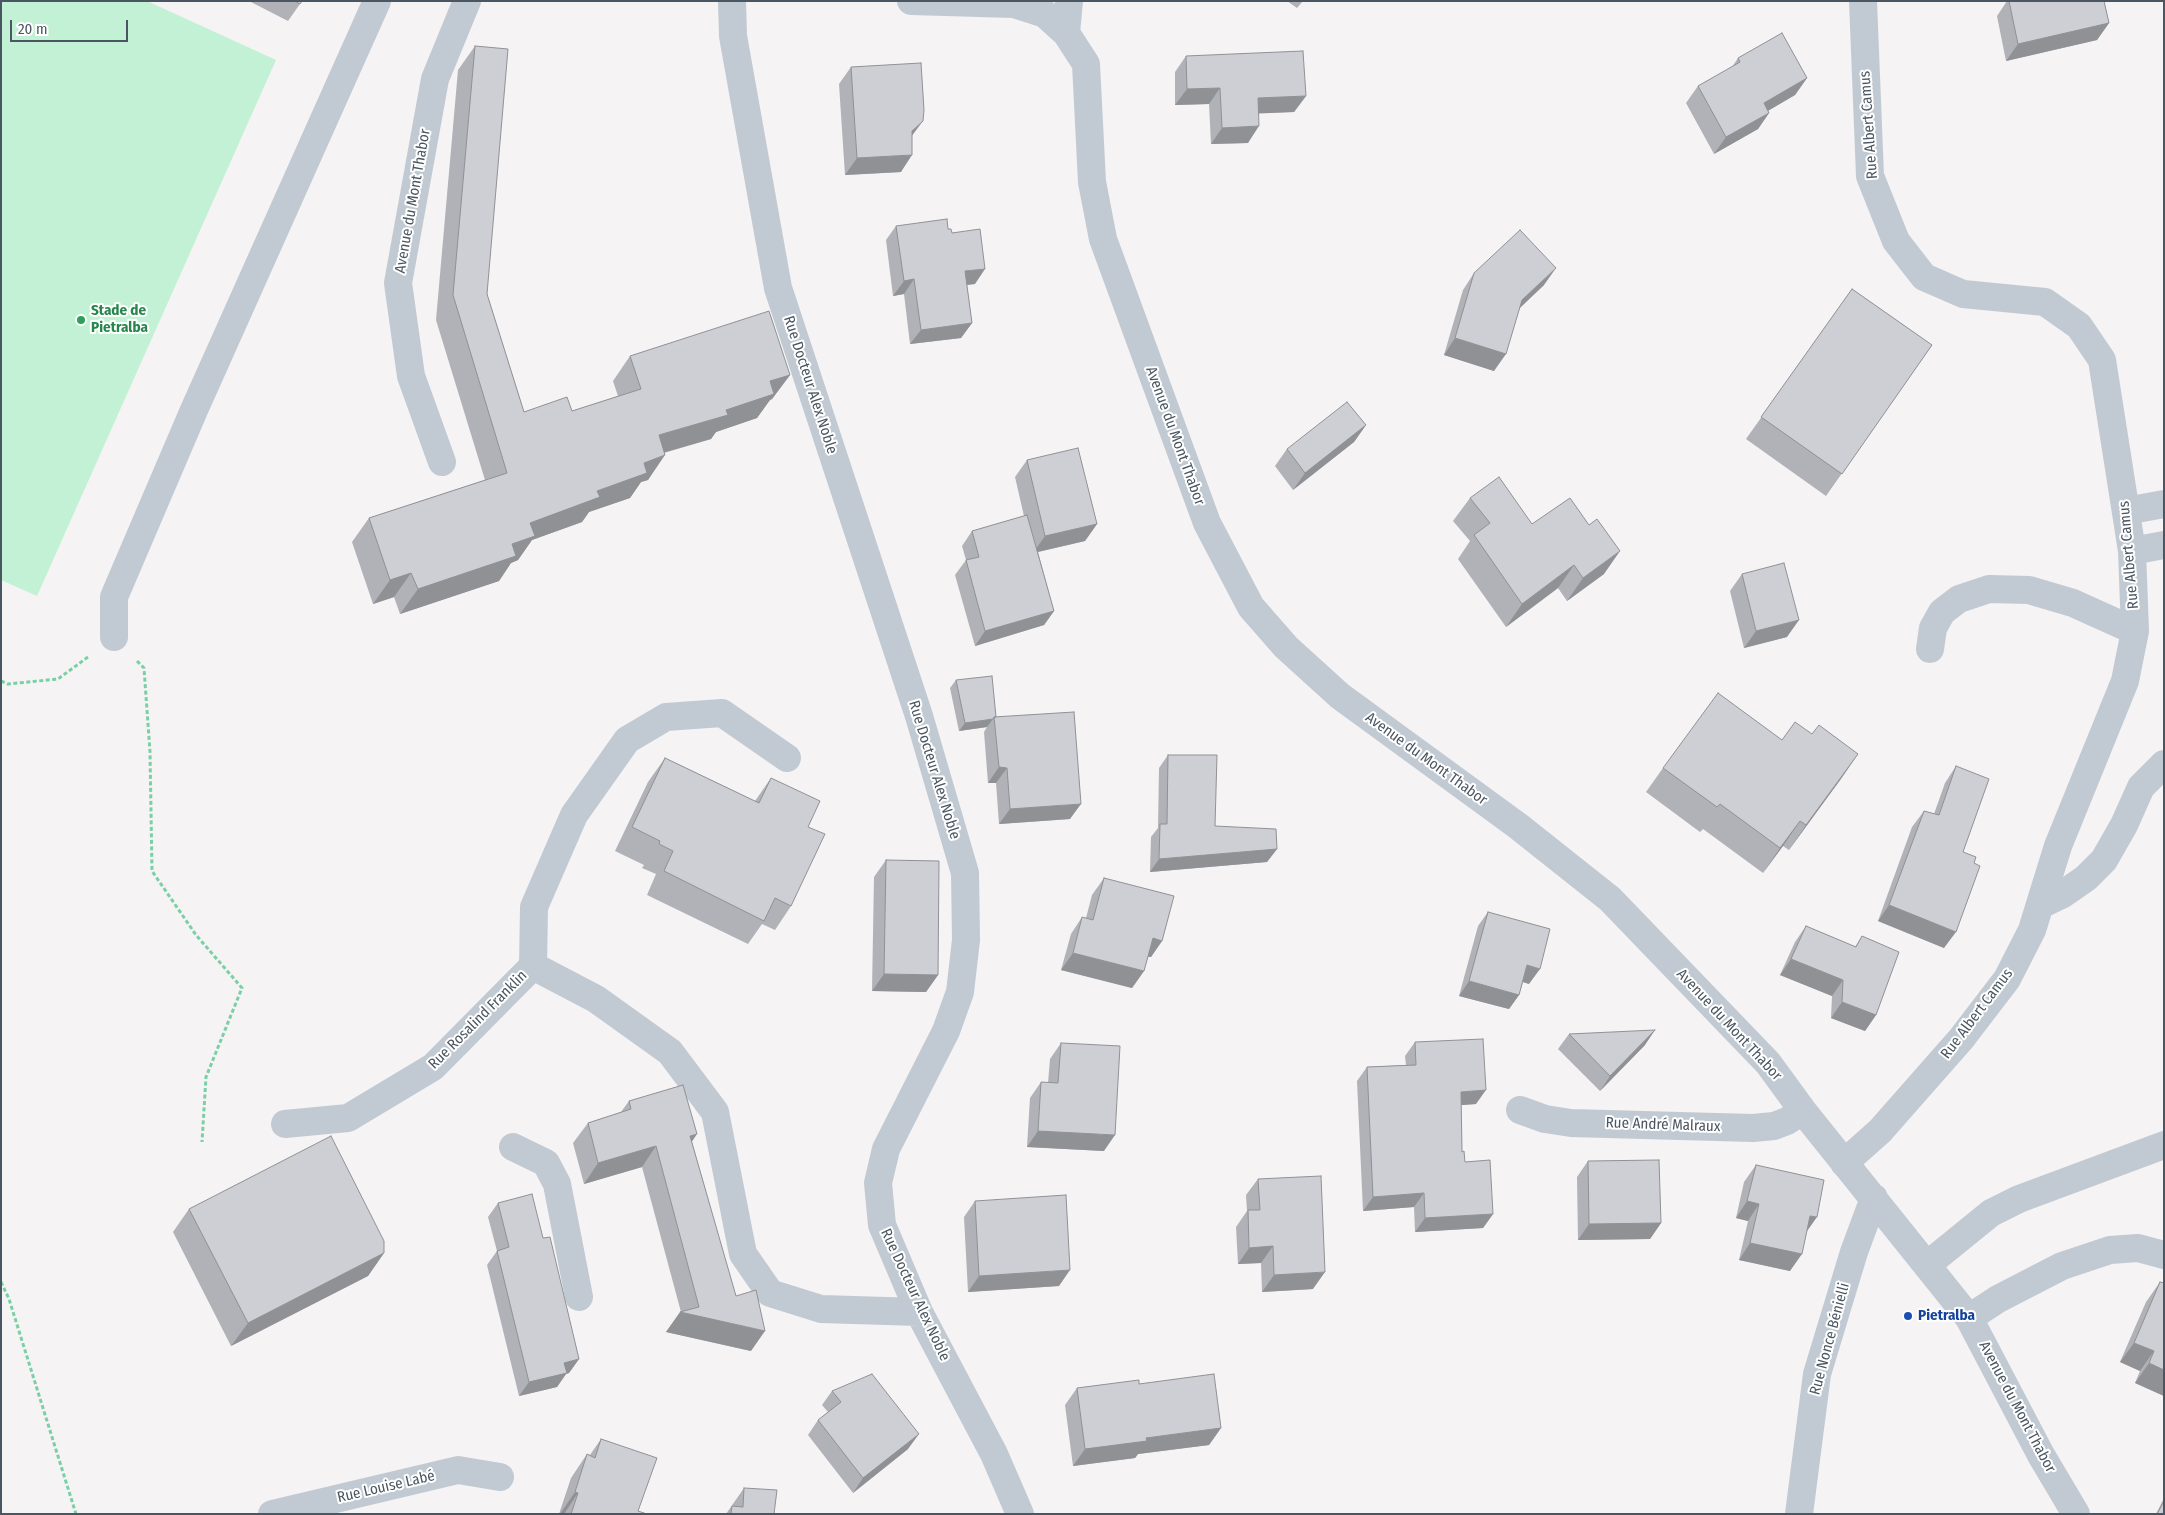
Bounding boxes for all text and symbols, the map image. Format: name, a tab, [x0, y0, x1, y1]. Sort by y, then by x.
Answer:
scale bar	[12, 10, 130, 42]
text: 20 m	[18, 20, 48, 38]
street label: Rue Albert Camus	[1856, 70, 1882, 180]
street label: Avenue du Mont Thabor	[391, 127, 435, 275]
place label: Stade de Pietralba	[91, 302, 148, 337]
marker: Stade de Pietralba	[75, 314, 87, 326]
street label: Rue Docteur Alex Noble	[779, 314, 841, 456]
street label: Avenue du Mont Thabor	[1142, 364, 1208, 508]
street label: Rue Albert Camus	[2115, 500, 2143, 610]
street label: Rue Docteur Alex Noble	[904, 698, 964, 842]
street label: Avenue du Mont Thabor	[1362, 709, 1490, 809]
street label: Avenue du Mont Thabor	[1673, 965, 1785, 1085]
street label: Rue Albert Camus	[1937, 965, 2017, 1063]
street label: Rue Rosalind Franklin	[425, 967, 531, 1073]
street label: Rue André Malraux	[1605, 1114, 1721, 1136]
street label: Rue Docteur Alex Noble	[876, 1226, 954, 1364]
street label: Rue Nonce Bénielli	[1806, 1281, 1854, 1397]
place label: Pietralba	[1918, 1307, 1975, 1325]
marker: Pietralba	[1902, 1310, 1914, 1322]
street label: Avenue du Mont Thabor	[1975, 1338, 2059, 1476]
street label: Rue Louise Labé	[336, 1467, 436, 1507]

